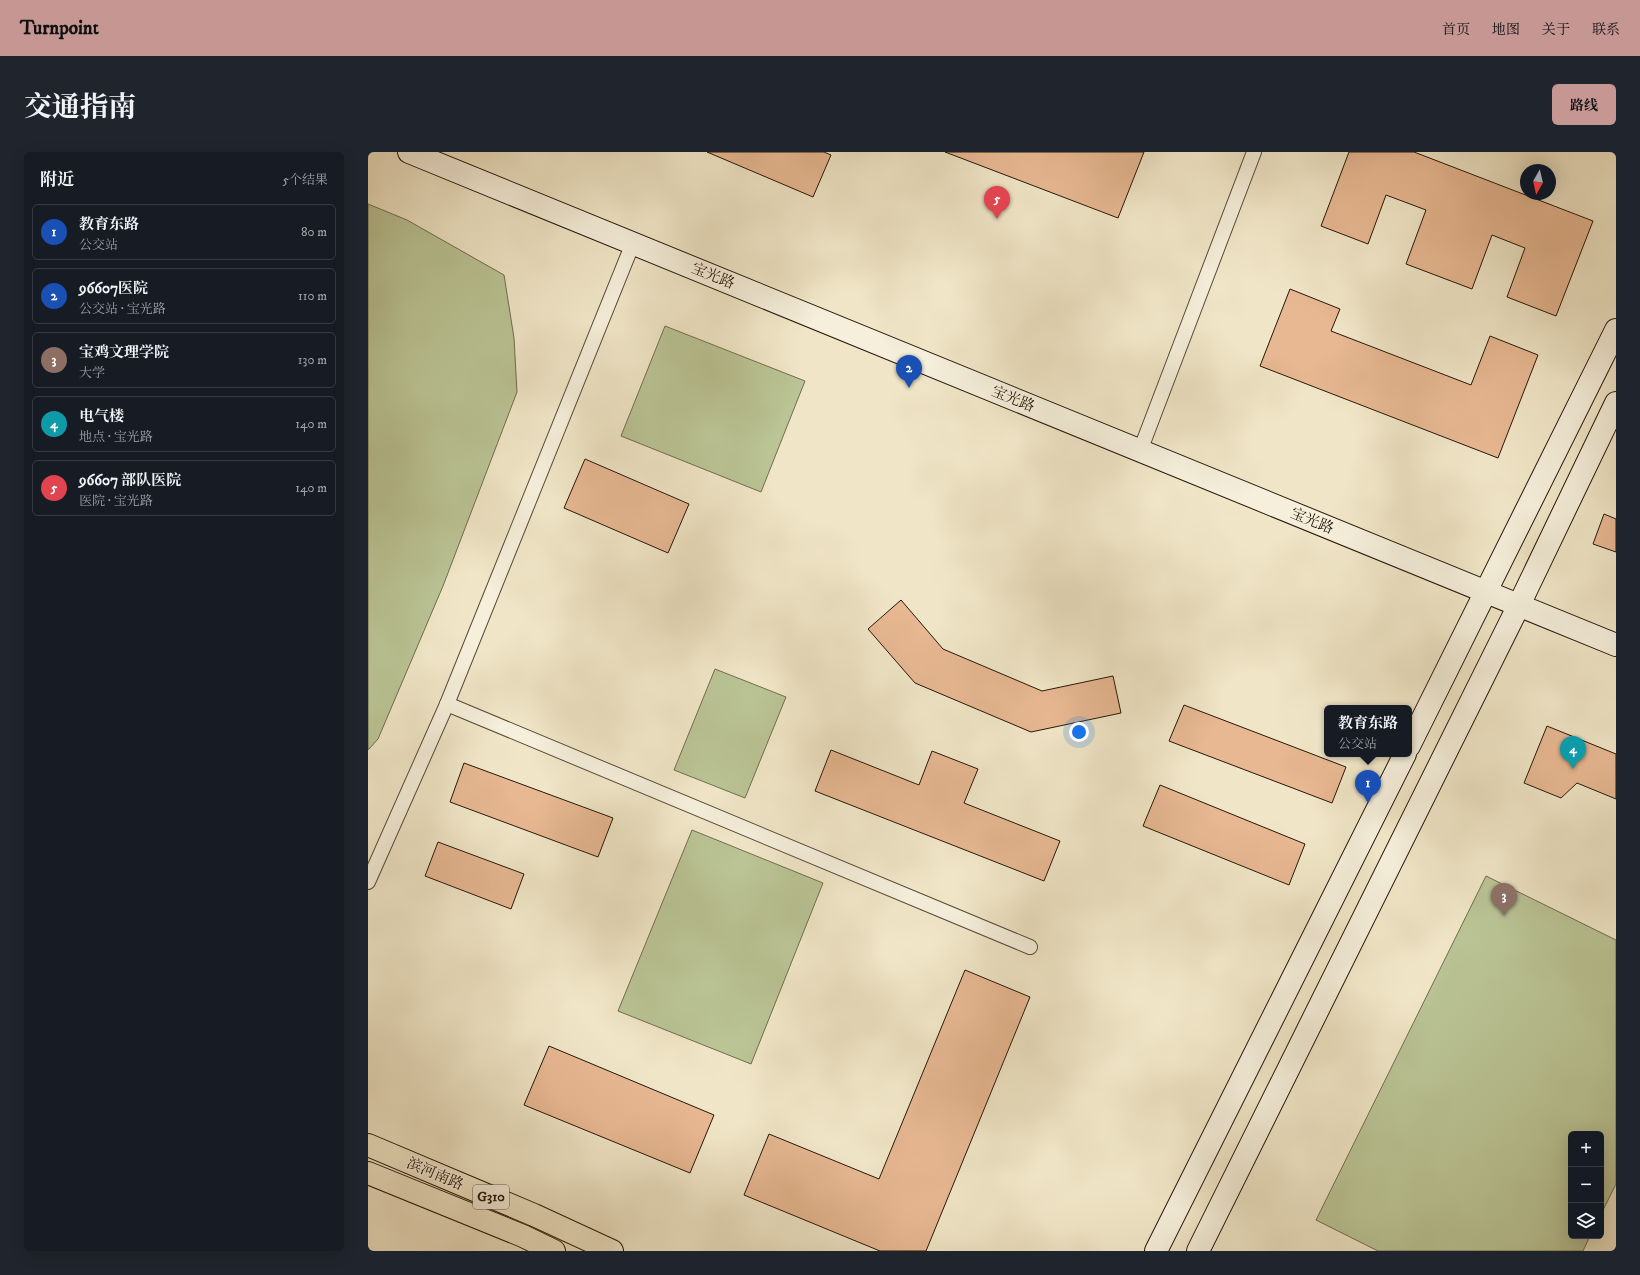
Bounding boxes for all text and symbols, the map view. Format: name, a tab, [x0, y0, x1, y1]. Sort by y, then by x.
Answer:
text: Turnpoint	[20, 17, 99, 40]
text: 首页	[1442, 21, 1470, 39]
text: 地图	[1492, 21, 1520, 39]
text: 关于	[1542, 21, 1570, 39]
text: 联系	[1592, 21, 1620, 39]
button: 路线	[1552, 84, 1616, 125]
text: 交通指南	[24, 90, 136, 125]
north arrow	[1520, 164, 1556, 200]
text: 附近	[40, 169, 74, 191]
text: 5个结果	[283, 172, 328, 188]
pin: 5	[984, 186, 1010, 219]
text: 教育东路	[79, 215, 139, 234]
text: 1	[52, 224, 56, 240]
text: 80 m	[301, 224, 327, 240]
text: 公交站	[79, 237, 118, 253]
street label: 宝光路	[689, 259, 737, 293]
text: 96607医院	[79, 279, 148, 298]
text: 2	[51, 288, 57, 304]
text: 110 m	[298, 288, 327, 304]
text: 公交站 · 宝光路	[79, 301, 166, 317]
text: 宝鸡文理学院	[79, 343, 169, 362]
text: 3	[52, 352, 56, 368]
text: 130 m	[298, 352, 327, 368]
pin: 2	[896, 355, 922, 388]
text: 大学	[79, 365, 105, 381]
street label: 宝光路	[989, 382, 1037, 416]
text: 电气楼	[79, 407, 124, 426]
text: 4	[50, 416, 58, 432]
text: 140 m	[295, 416, 327, 432]
text: 地点 · 宝光路	[79, 429, 153, 445]
text: 96607 部队医院	[79, 471, 181, 490]
text: 5	[51, 480, 57, 496]
text: 140 m	[295, 480, 327, 496]
text: 医院 · 宝光路	[79, 493, 153, 509]
street label: 宝光路	[1288, 504, 1336, 538]
popup	[1324, 705, 1412, 757]
text: 教育东路	[1338, 714, 1398, 733]
your location	[1069, 722, 1089, 742]
text: 公交站	[1338, 736, 1377, 752]
pin: 4	[1560, 736, 1586, 769]
pin: 1	[1355, 770, 1381, 803]
pin: 3	[1491, 883, 1517, 916]
map controls	[1568, 1131, 1604, 1239]
button: +	[1568, 1131, 1604, 1167]
street label: 滨河南路	[404, 1154, 466, 1194]
button: −	[1568, 1167, 1604, 1203]
road number: G310	[473, 1185, 509, 1209]
button: layers	[1568, 1203, 1604, 1239]

